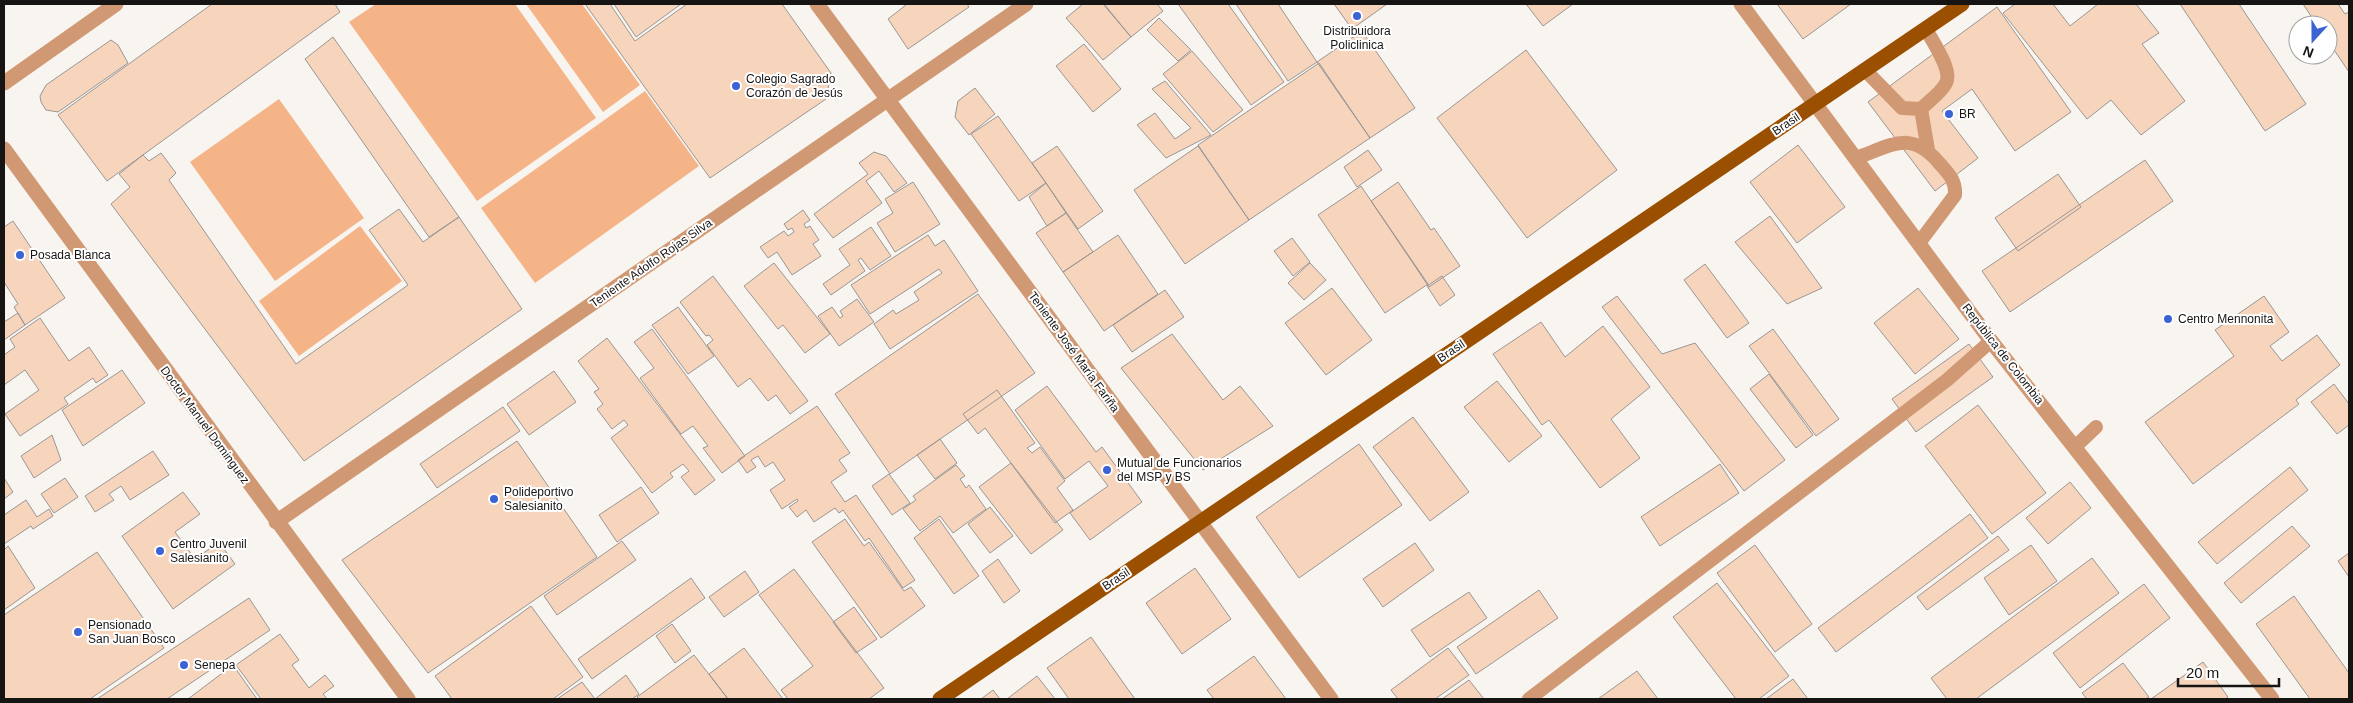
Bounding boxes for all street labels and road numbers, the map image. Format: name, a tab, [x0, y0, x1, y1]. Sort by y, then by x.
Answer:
street label: Brasil	[1770, 110, 1802, 138]
street label: Teniente Adolfo Rojas Silva	[587, 215, 715, 310]
street label: Teniente José María Fariña	[1026, 289, 1123, 415]
street label: República de Colombia	[1959, 301, 2047, 407]
street label: Brasil	[1435, 337, 1467, 365]
street label: Doctor Manuel Dominguez	[158, 363, 252, 487]
street label: Brasil	[1100, 565, 1132, 593]

